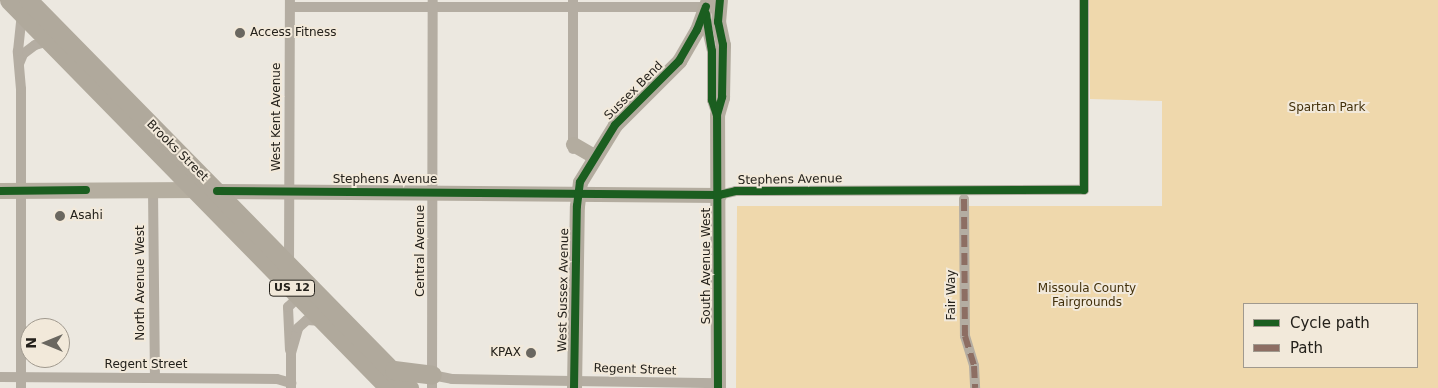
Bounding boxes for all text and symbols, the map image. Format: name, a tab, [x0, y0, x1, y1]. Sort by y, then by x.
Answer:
place label: Access Fitness	[250, 26, 336, 40]
marker: Access Fitness	[234, 27, 246, 39]
street label: Sussex Bend	[602, 59, 666, 123]
street label: West Kent Avenue	[270, 63, 284, 171]
park label: Spartan Park	[1289, 101, 1365, 115]
street label: Brooks Street	[143, 117, 211, 185]
street label: Stephens Avenue	[738, 172, 842, 188]
street label: Stephens Avenue	[333, 173, 437, 187]
street label: Central Avenue	[414, 205, 428, 297]
street label: South Avenue West	[700, 208, 714, 324]
place label: Asahi	[70, 209, 103, 223]
marker: Asahi	[54, 210, 66, 222]
street label: North Avenue West	[134, 225, 148, 341]
street label: West Sussex Avenue	[556, 228, 572, 352]
street label: Fair Way	[945, 270, 959, 320]
road number: US 12	[268, 280, 316, 296]
park label: Missoula County Fairgrounds	[1038, 282, 1136, 310]
legend	[1243, 303, 1418, 368]
text: Cycle path	[1290, 314, 1370, 332]
north arrow	[20, 318, 70, 368]
text: N	[23, 337, 39, 349]
text: Path	[1290, 339, 1323, 357]
place label: KPAX	[490, 346, 521, 360]
marker: KPAX	[525, 347, 537, 359]
street label: Regent Street	[105, 358, 187, 372]
street label: Regent Street	[593, 361, 677, 379]

